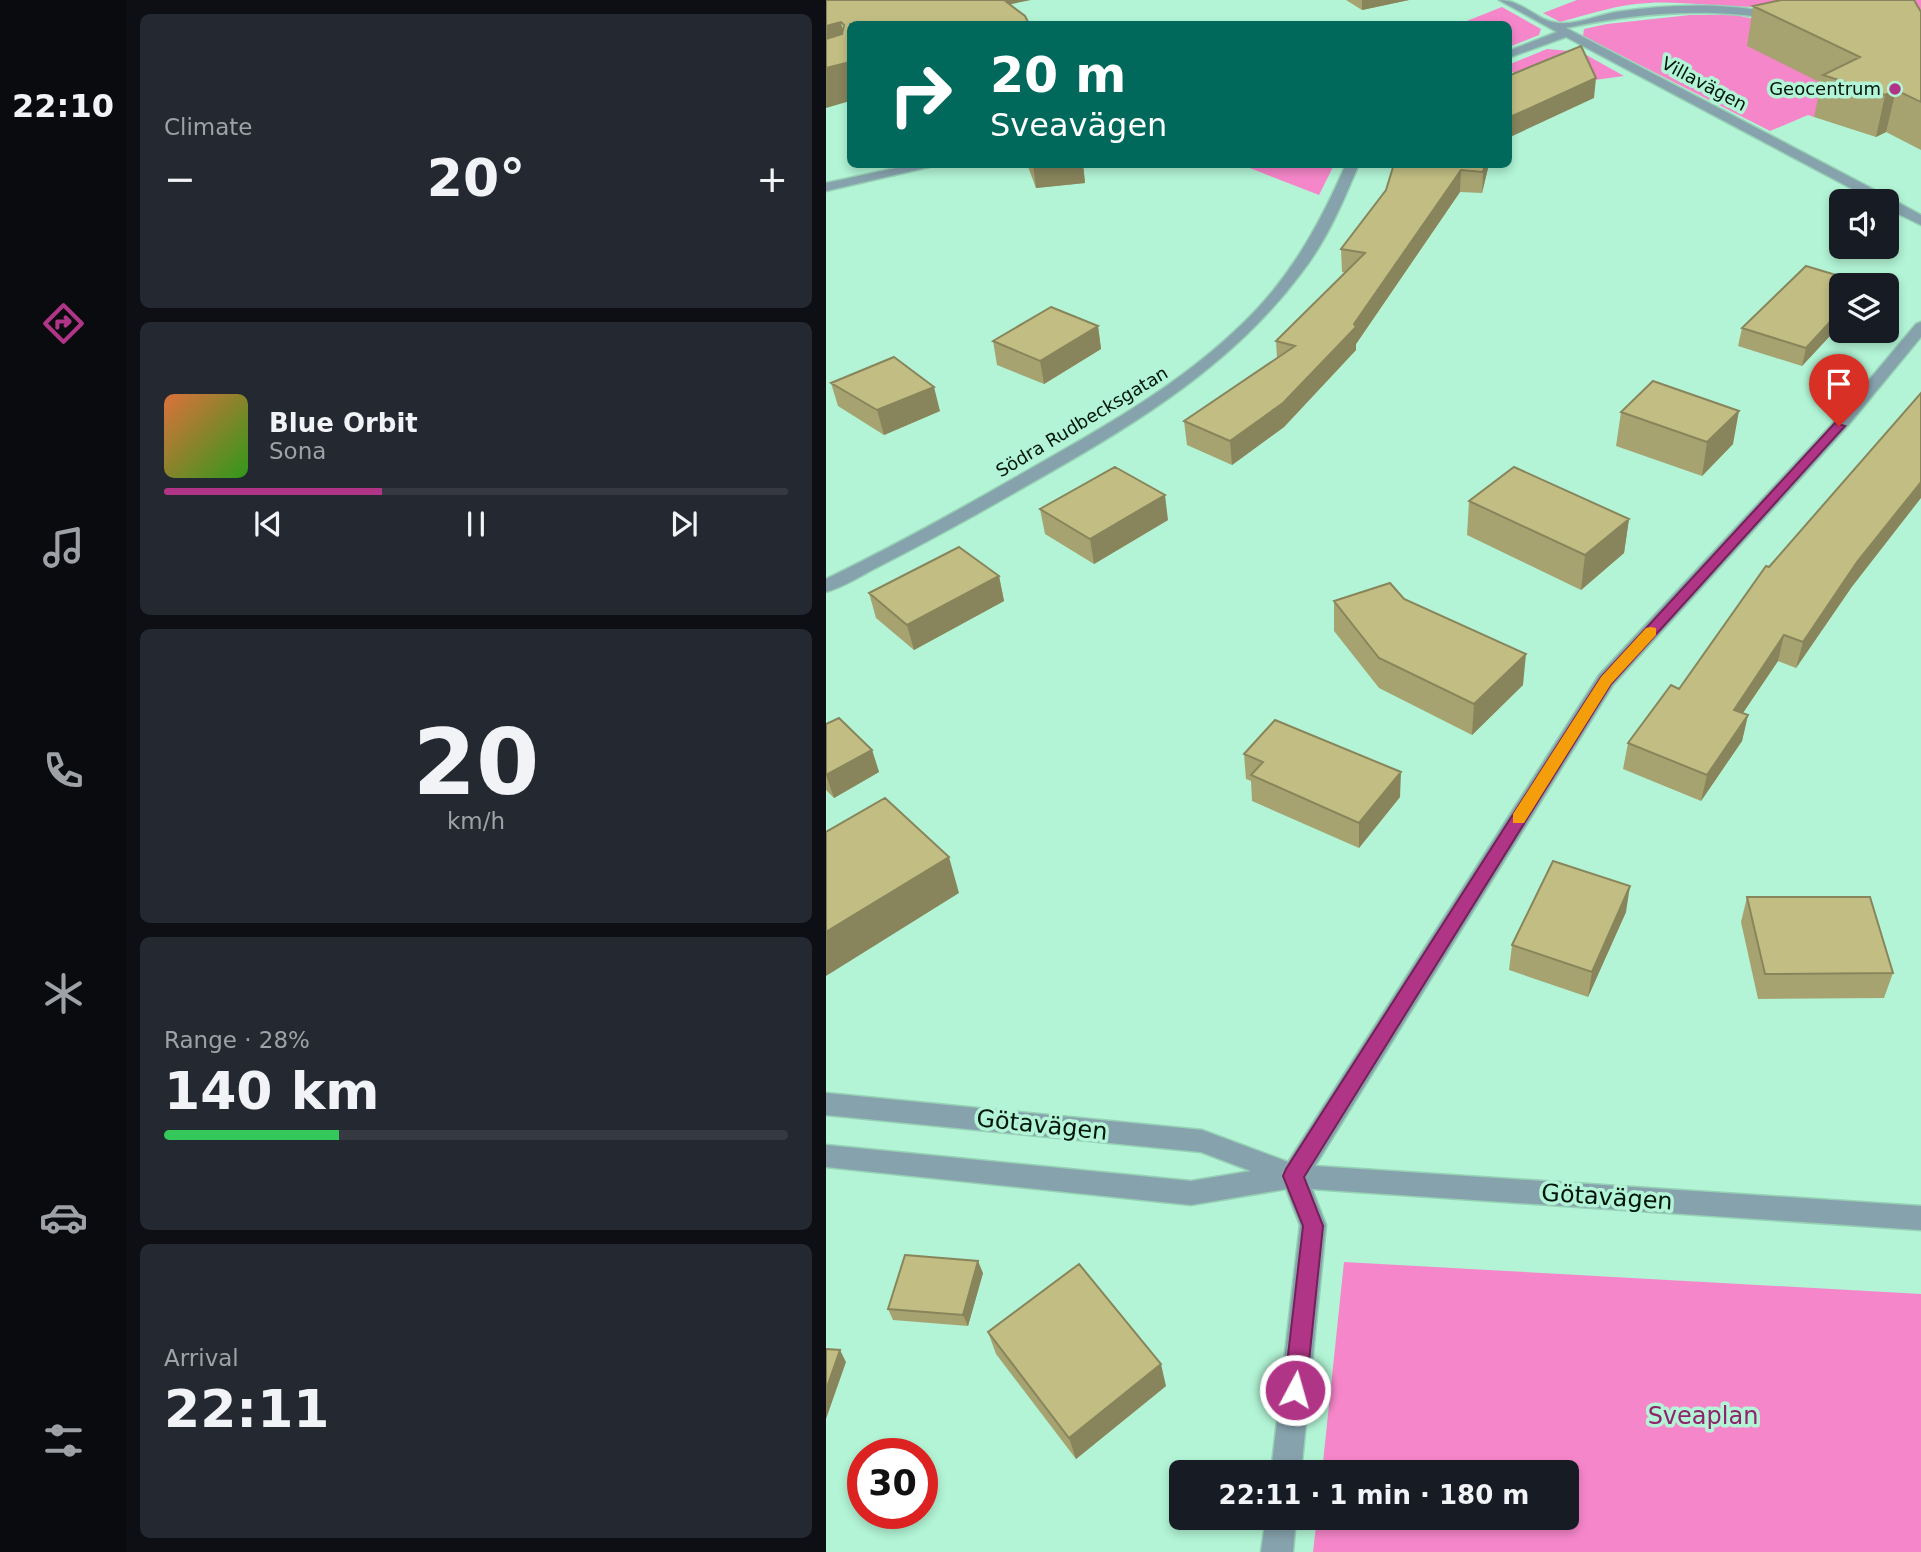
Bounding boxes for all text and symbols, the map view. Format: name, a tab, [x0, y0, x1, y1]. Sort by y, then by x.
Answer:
text: 20 m	[990, 47, 1126, 104]
icon: right	[875, 49, 966, 140]
street label: Villavägen	[1658, 52, 1750, 115]
place label: Geocentrum	[1769, 78, 1881, 99]
marker: Geocentrum	[1887, 81, 1903, 97]
text: 22:10	[12, 87, 114, 125]
text: Sveavägen	[990, 106, 1167, 144]
text: Climate	[164, 114, 253, 140]
text: 20°	[427, 148, 525, 208]
text: −	[164, 157, 196, 201]
text: +	[756, 157, 788, 201]
map controls	[1829, 189, 1899, 343]
button: sound	[1829, 189, 1899, 259]
button: layers	[1829, 273, 1899, 343]
icon: directions	[39, 299, 88, 348]
pin	[1809, 354, 1869, 426]
street label: Södra Rudbecksgatan	[992, 362, 1171, 481]
icon: arrive	[1820, 365, 1858, 403]
text: Blue Orbit	[269, 408, 418, 438]
text: Sona	[269, 438, 326, 464]
icon: previous	[249, 505, 287, 543]
icon: pause	[457, 505, 495, 543]
icon: next	[665, 505, 703, 543]
icon: music	[39, 523, 88, 572]
text: 20	[413, 710, 539, 815]
icon: phone	[39, 746, 88, 795]
text: km/h	[447, 808, 505, 834]
icon: climate	[39, 969, 88, 1018]
text: Range · 28%	[164, 1027, 310, 1053]
text: 140 km	[164, 1061, 379, 1121]
street label: Götavägen	[975, 1104, 1109, 1146]
street label: Götavägen	[1540, 1178, 1674, 1216]
icon: car	[39, 1193, 88, 1242]
text: Arrival	[164, 1345, 239, 1371]
position arrow	[1258, 1353, 1332, 1427]
text: 22:11	[164, 1379, 330, 1439]
park label: Sveaplan	[1648, 1402, 1758, 1430]
icon: filters	[39, 1416, 88, 1465]
speed limit sign: 30	[847, 1438, 938, 1529]
text: 22:11 · 1 min · 180 m	[1219, 1480, 1529, 1510]

